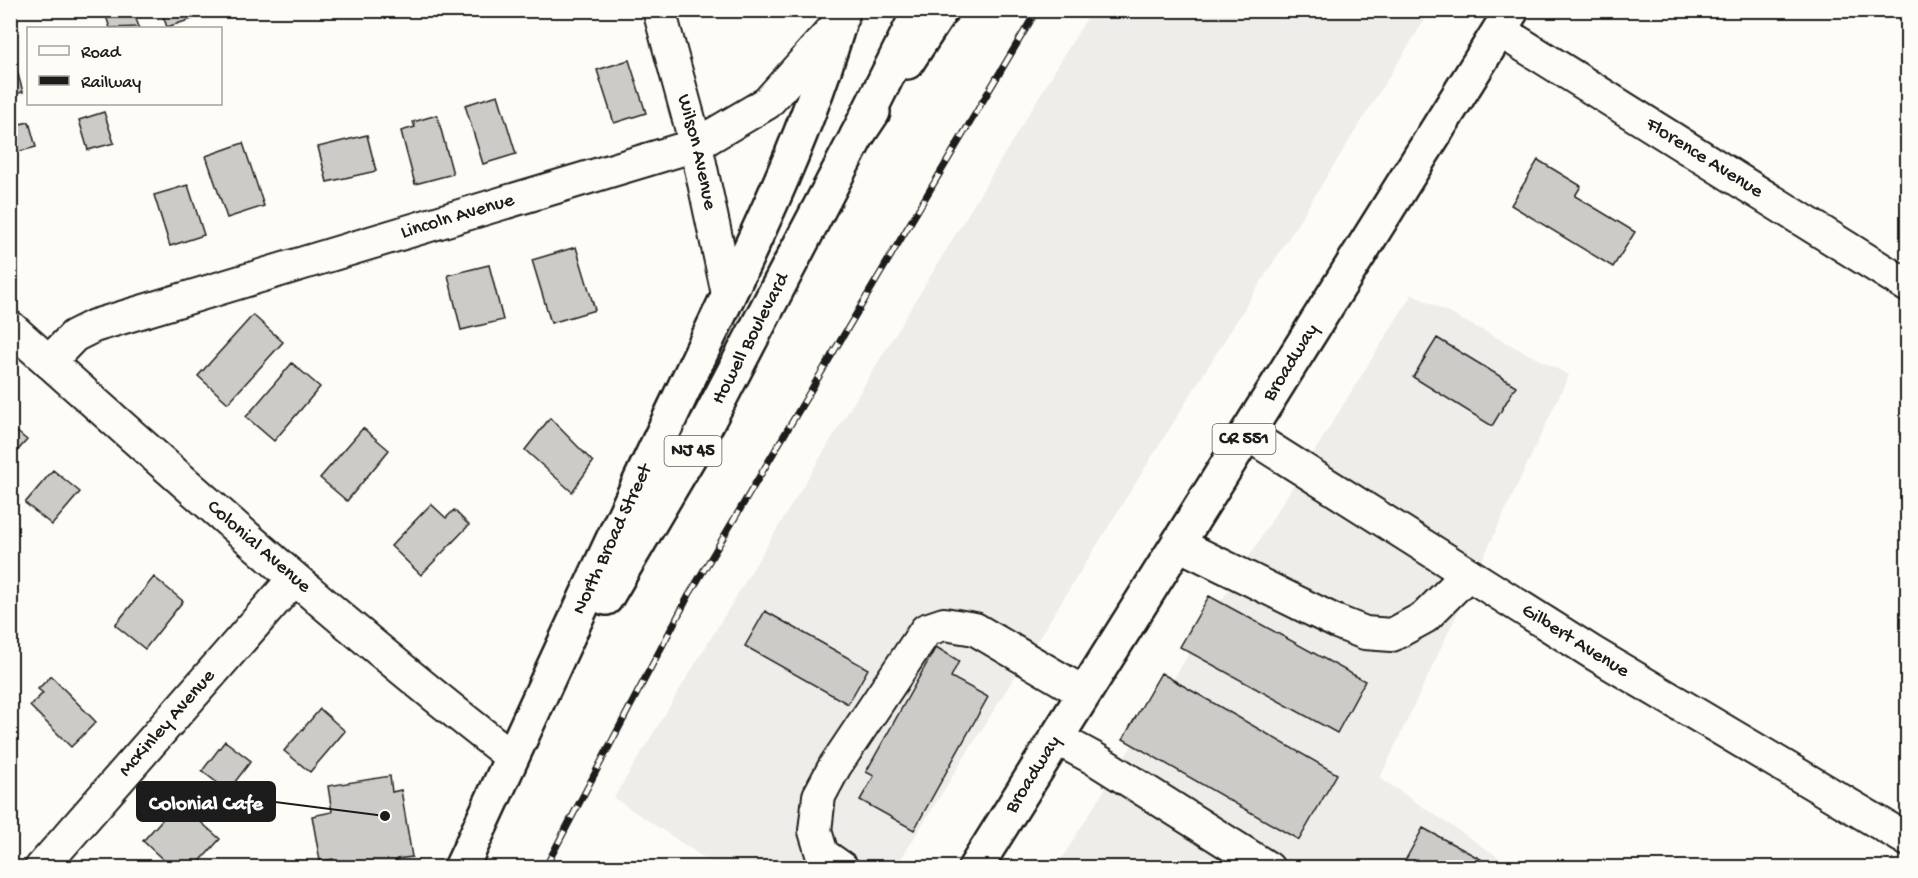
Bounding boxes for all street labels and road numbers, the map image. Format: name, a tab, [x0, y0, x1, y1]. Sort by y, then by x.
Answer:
street label: Wilson Avenue	[671, 92, 721, 213]
street label: Florence Avenue	[1640, 113, 1768, 204]
street label: Lincoln Avenue	[398, 189, 518, 245]
street label: Howell Boulevard	[707, 267, 796, 408]
street label: Broadway	[1258, 320, 1324, 407]
road number: CR 551	[1212, 424, 1276, 454]
road number: NJ 45	[664, 436, 722, 466]
street label: North Broad Street	[568, 459, 659, 618]
street label: Colonial Avenue	[202, 496, 316, 599]
street label: Gilbert Avenue	[1517, 599, 1634, 684]
street label: McKinley Avenue	[114, 665, 221, 782]
street label: Broadway	[1000, 732, 1066, 819]

